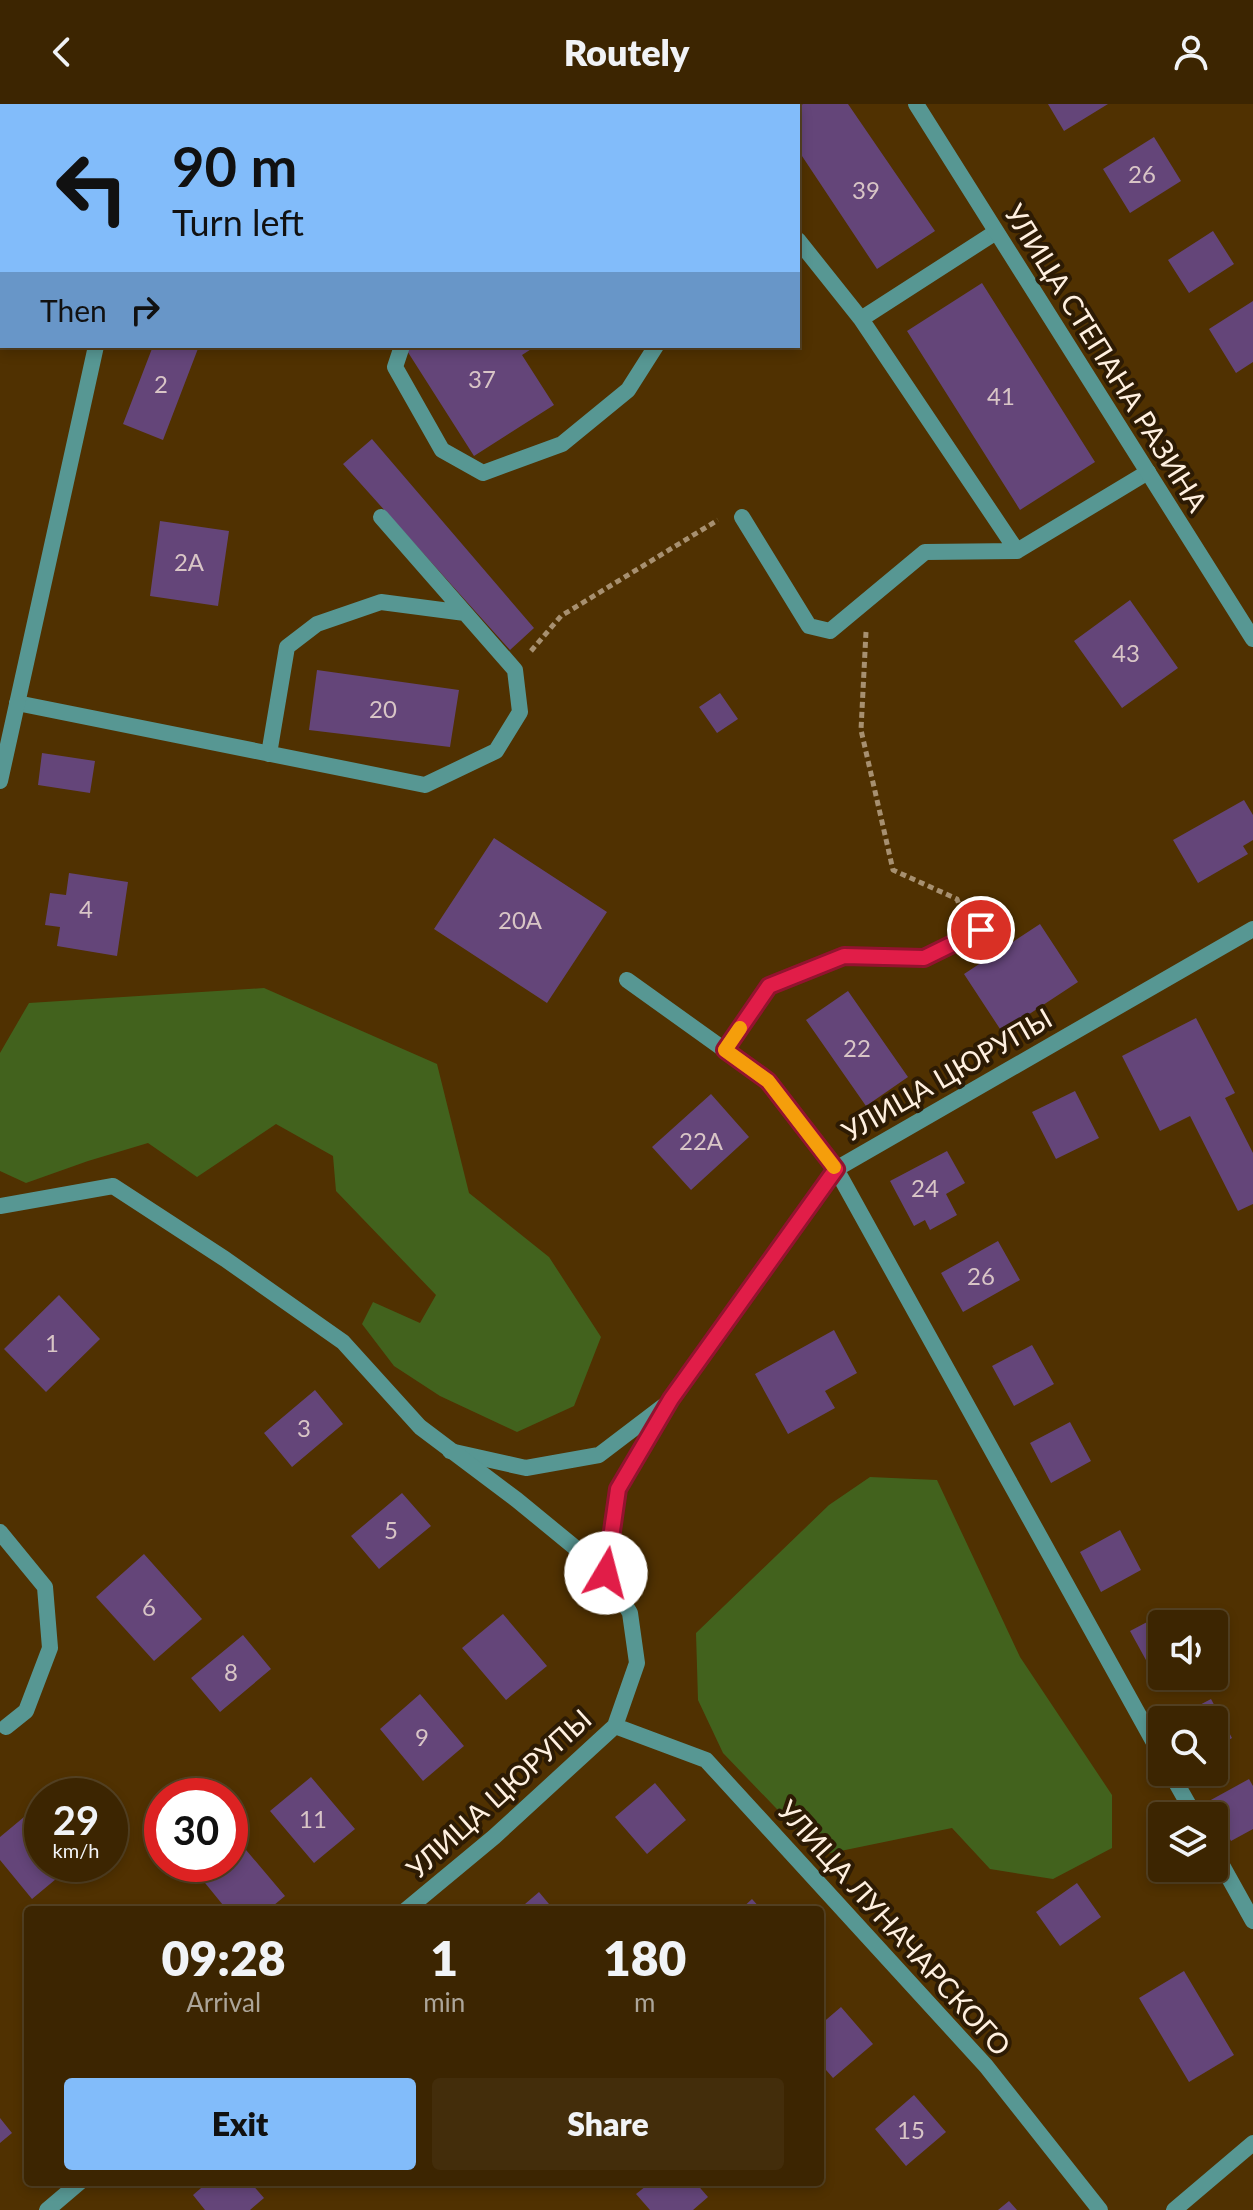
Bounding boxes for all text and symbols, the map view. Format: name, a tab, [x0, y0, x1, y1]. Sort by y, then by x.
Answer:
icon: back	[40, 30, 84, 74]
text: Routely	[564, 30, 689, 74]
icon: person	[1169, 30, 1213, 74]
text: 90 m	[172, 132, 297, 199]
icon: left	[40, 136, 144, 240]
house number: 26	[1128, 159, 1156, 188]
house number: 39	[852, 175, 880, 204]
street label: УЛИЦА СТЕПАНА РАЗИНА	[998, 198, 1216, 517]
text: Turn left	[172, 200, 304, 244]
icon: right	[123, 288, 167, 332]
text: Then	[40, 292, 107, 328]
house number: 37	[468, 364, 496, 393]
house number: 2	[154, 369, 168, 398]
house number: 41	[987, 381, 1015, 410]
house number: 2А	[174, 547, 205, 576]
house number: 43	[1112, 638, 1140, 667]
house number: 20	[369, 694, 397, 723]
house number: 4	[79, 894, 93, 923]
pin	[947, 896, 1015, 964]
house number: 20А	[498, 905, 543, 934]
icon: arrive	[959, 908, 1003, 952]
street label: УЛИЦА ЦЮРУПЫ	[836, 1000, 1057, 1148]
house number: 22	[843, 1033, 871, 1062]
house number: 22А	[679, 1126, 724, 1155]
house number: 24	[911, 1173, 939, 1202]
house number: 26	[967, 1261, 995, 1290]
house number: 1	[45, 1328, 59, 1357]
house number: 3	[297, 1413, 311, 1442]
house number: 5	[384, 1515, 398, 1544]
position arrow	[564, 1531, 648, 1615]
house number: 6	[142, 1592, 156, 1621]
map controls	[1148, 1610, 1228, 1882]
button: sound	[1148, 1610, 1228, 1690]
house number: 8	[224, 1657, 238, 1686]
street label: УЛИЦА ЦЮРУПЫ	[399, 1701, 598, 1885]
button: search	[1148, 1706, 1228, 1786]
house number: 9	[415, 1722, 429, 1751]
speed limit sign: 30	[144, 1778, 248, 1882]
street label: УЛИЦА ЛУНАЧАРСКОГО	[771, 1793, 1018, 2062]
text: 29	[53, 1796, 99, 1844]
button: layers	[1148, 1802, 1228, 1882]
house number: 11	[299, 1804, 327, 1833]
text: km/h	[53, 1838, 99, 1862]
text: 09:28	[162, 1929, 286, 1986]
text: 1	[430, 1929, 458, 1986]
text: 180	[603, 1929, 686, 1986]
text: Arrival	[186, 1986, 261, 2018]
text: min	[423, 1986, 465, 2018]
text: m	[634, 1986, 655, 2018]
button: Exit	[64, 2078, 416, 2170]
button: Share	[432, 2078, 784, 2170]
house number: 15	[897, 2115, 925, 2144]

